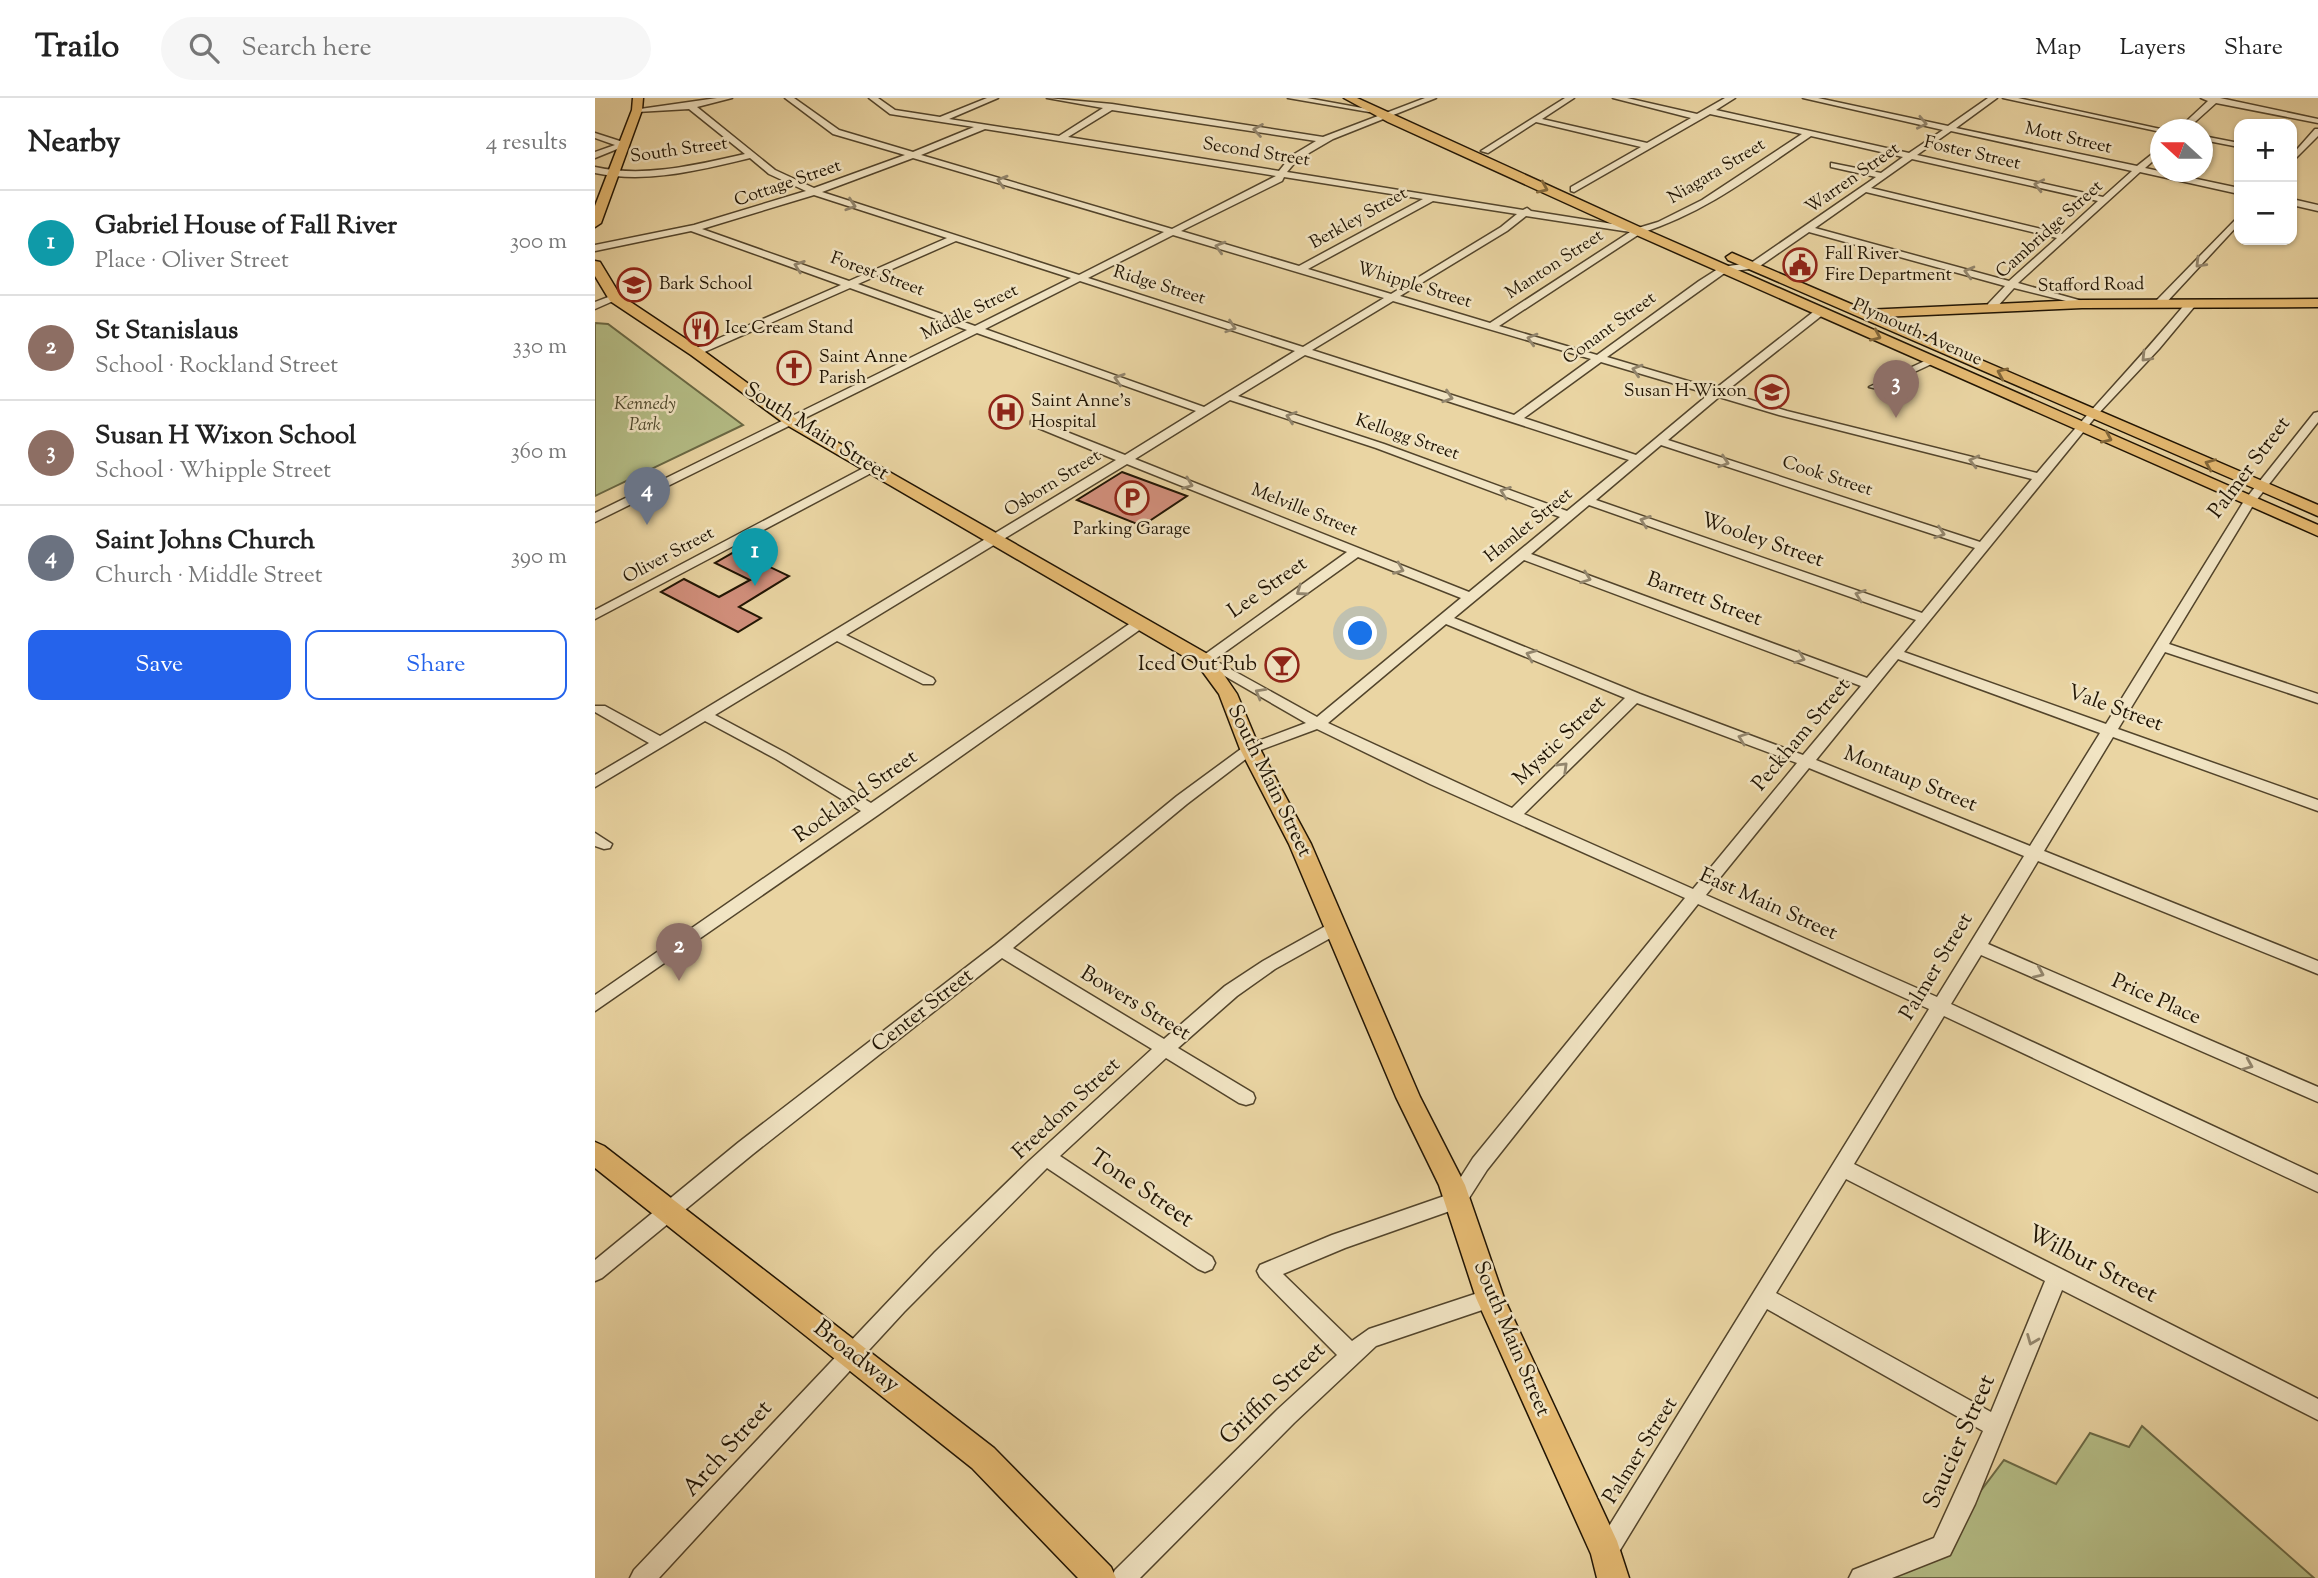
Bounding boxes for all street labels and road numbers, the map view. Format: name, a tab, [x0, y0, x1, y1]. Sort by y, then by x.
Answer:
street label: Mott Street	[2022, 116, 2114, 162]
street label: Foster Street	[1921, 130, 2023, 178]
street label: South Street	[629, 131, 729, 171]
street label: Second Street	[1201, 132, 1311, 174]
street label: Niagara Street	[1663, 133, 1771, 211]
street label: Warren Street	[1801, 137, 1905, 221]
street label: Cottage Street	[731, 154, 845, 214]
street label: Cambridge Street	[1991, 175, 2109, 285]
street label: Berkley Street	[1305, 181, 1413, 257]
street label: Manton Street	[1501, 224, 1609, 306]
street label: Forest Street	[826, 246, 928, 304]
street label: Whipple Street	[1353, 256, 1475, 316]
street label: Ridge Street	[1110, 260, 1208, 312]
street label: Stafford Road	[2037, 272, 2145, 300]
street label: Middle Street	[917, 278, 1023, 348]
street label: Conant Street	[1558, 286, 1662, 372]
street label: Plymouth Avenue	[1848, 293, 1986, 373]
street label: South Main Street	[738, 375, 894, 489]
street label: Kellogg Street	[1352, 408, 1462, 468]
street label: Palmer Street	[2202, 411, 2298, 525]
street label: Osborn Street	[1000, 444, 1106, 524]
street label: Cook Street	[1778, 450, 1876, 504]
street label: Melville Street	[1247, 478, 1361, 544]
street label: Hamlet Street	[1479, 482, 1579, 570]
street label: Wooley Street	[1696, 506, 1828, 576]
street label: Oliver Street	[619, 521, 719, 591]
street label: Lee Street	[1222, 550, 1314, 626]
street label: Barrett Street	[1642, 565, 1766, 635]
street label: Peckham Street	[1746, 672, 1858, 798]
street label: Vale Street	[2063, 678, 2167, 740]
street label: Mystic Street	[1507, 689, 1613, 793]
street label: South Main Street	[1219, 700, 1319, 862]
street label: Montaup Street	[1839, 740, 1981, 820]
street label: Rockland Street	[788, 743, 924, 851]
street label: East Main Street	[1694, 861, 1842, 949]
street label: Palmer Street	[1893, 908, 1981, 1026]
street label: Bowers Street	[1074, 959, 1196, 1049]
street label: Center Street	[866, 962, 980, 1060]
street label: Price Place	[2106, 967, 2206, 1033]
street label: Freedom Street	[1006, 1051, 1128, 1167]
street label: Tone Street	[1082, 1141, 1200, 1237]
street label: Wilbur Street	[2021, 1218, 2163, 1312]
street label: South Main Street	[1465, 1257, 1557, 1421]
street label: Broadway	[805, 1312, 907, 1402]
street label: Griffin Street	[1212, 1335, 1334, 1453]
street label: Saucier Street	[1915, 1369, 2005, 1515]
street label: Palmer Street	[1596, 1392, 1686, 1510]
street label: Arch Street	[675, 1393, 781, 1505]

